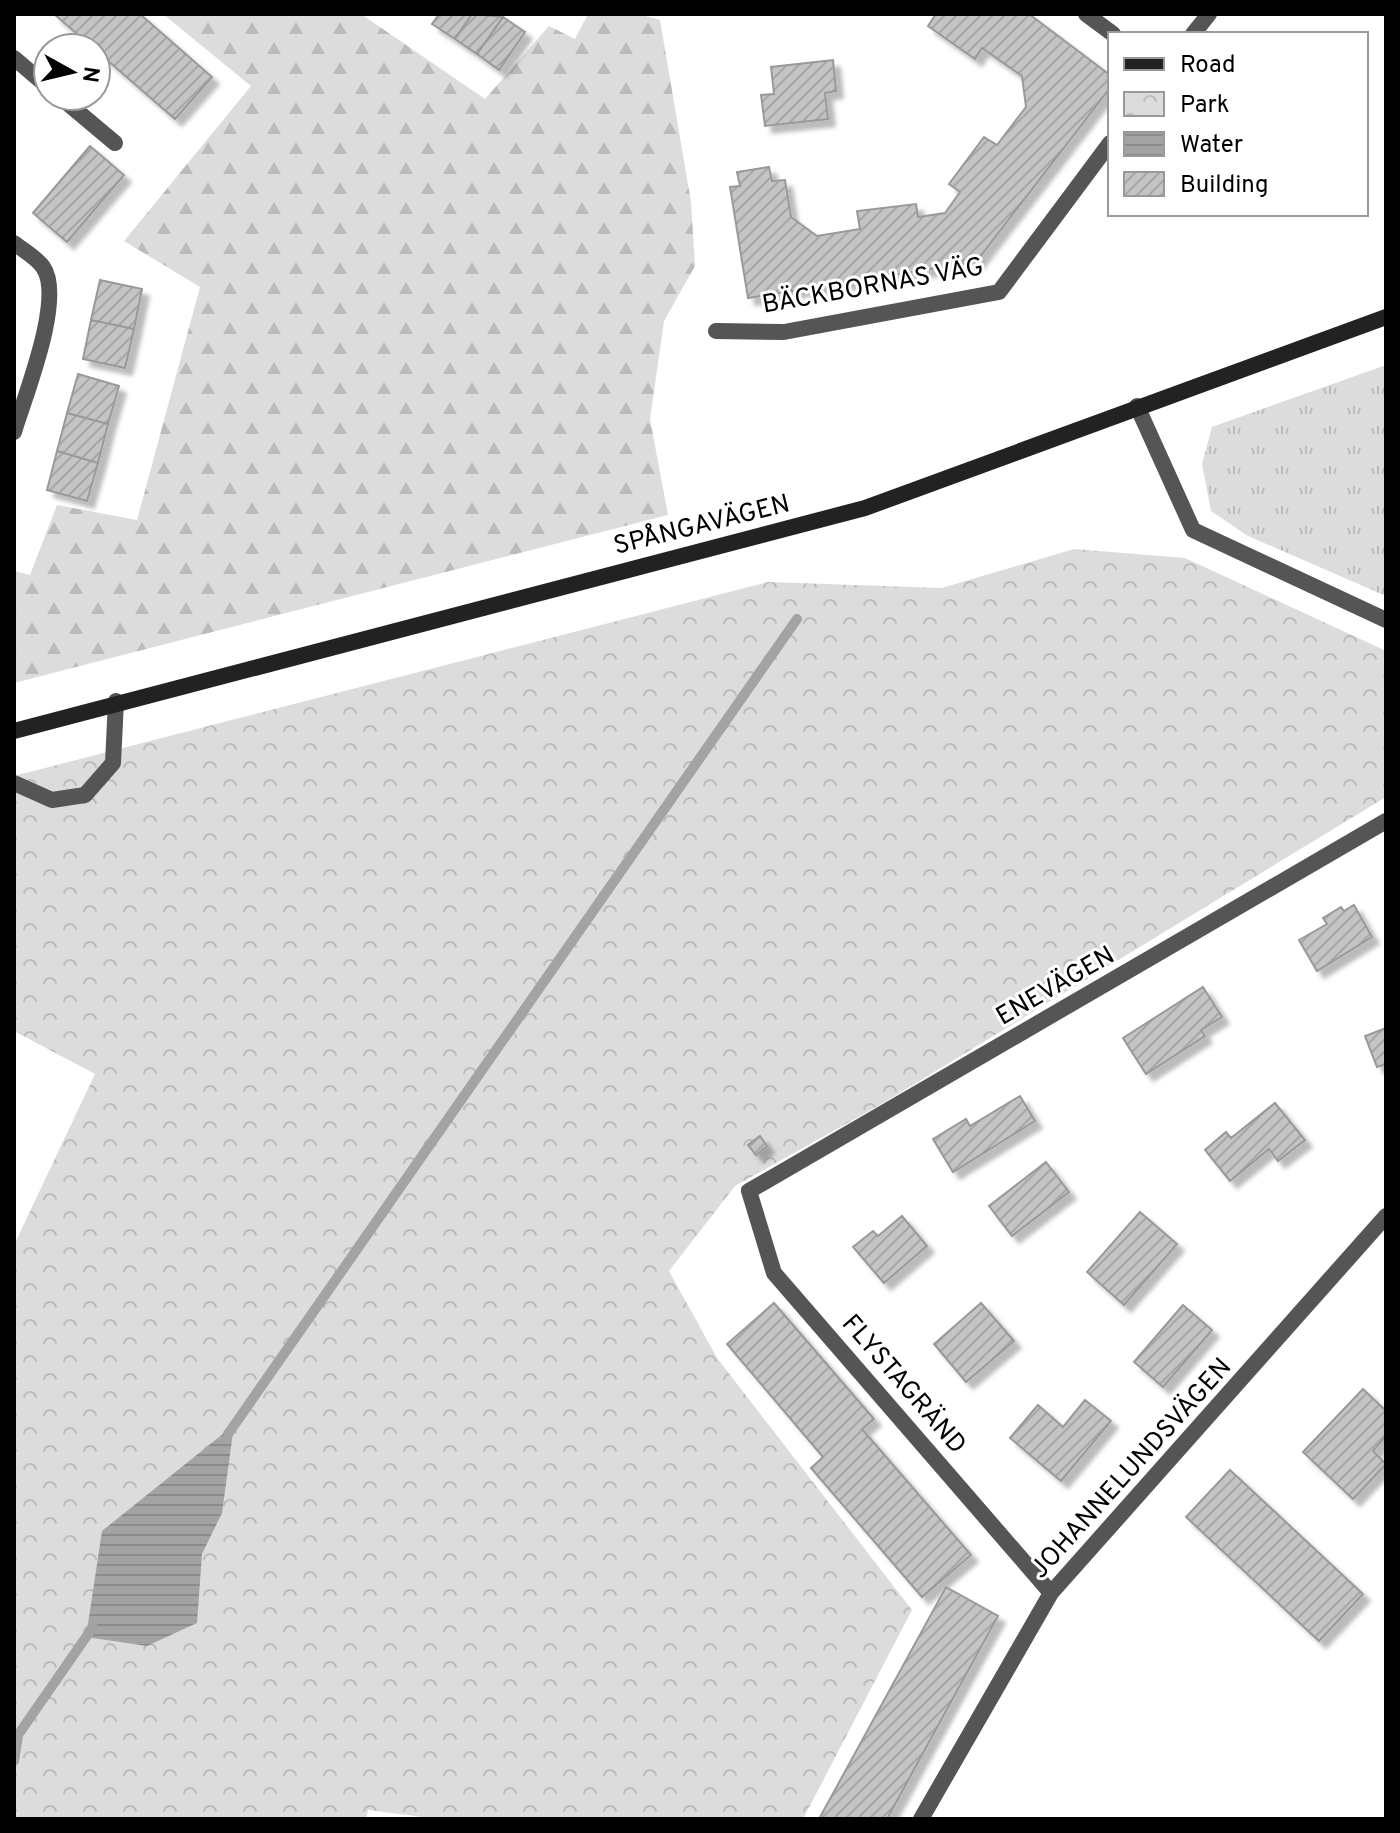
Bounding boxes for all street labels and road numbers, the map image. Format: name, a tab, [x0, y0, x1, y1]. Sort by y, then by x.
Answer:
street label: BÄCKBORNAS VÄG	[760, 250, 986, 323]
street label: SPÅNGAVÄGEN	[610, 487, 793, 564]
street label: ENEVÄGEN	[990, 939, 1121, 1034]
street label: FLYSTAGRÄND	[833, 1308, 973, 1462]
street label: JOHANNELUNDSVÄGEN	[1023, 1351, 1240, 1586]

